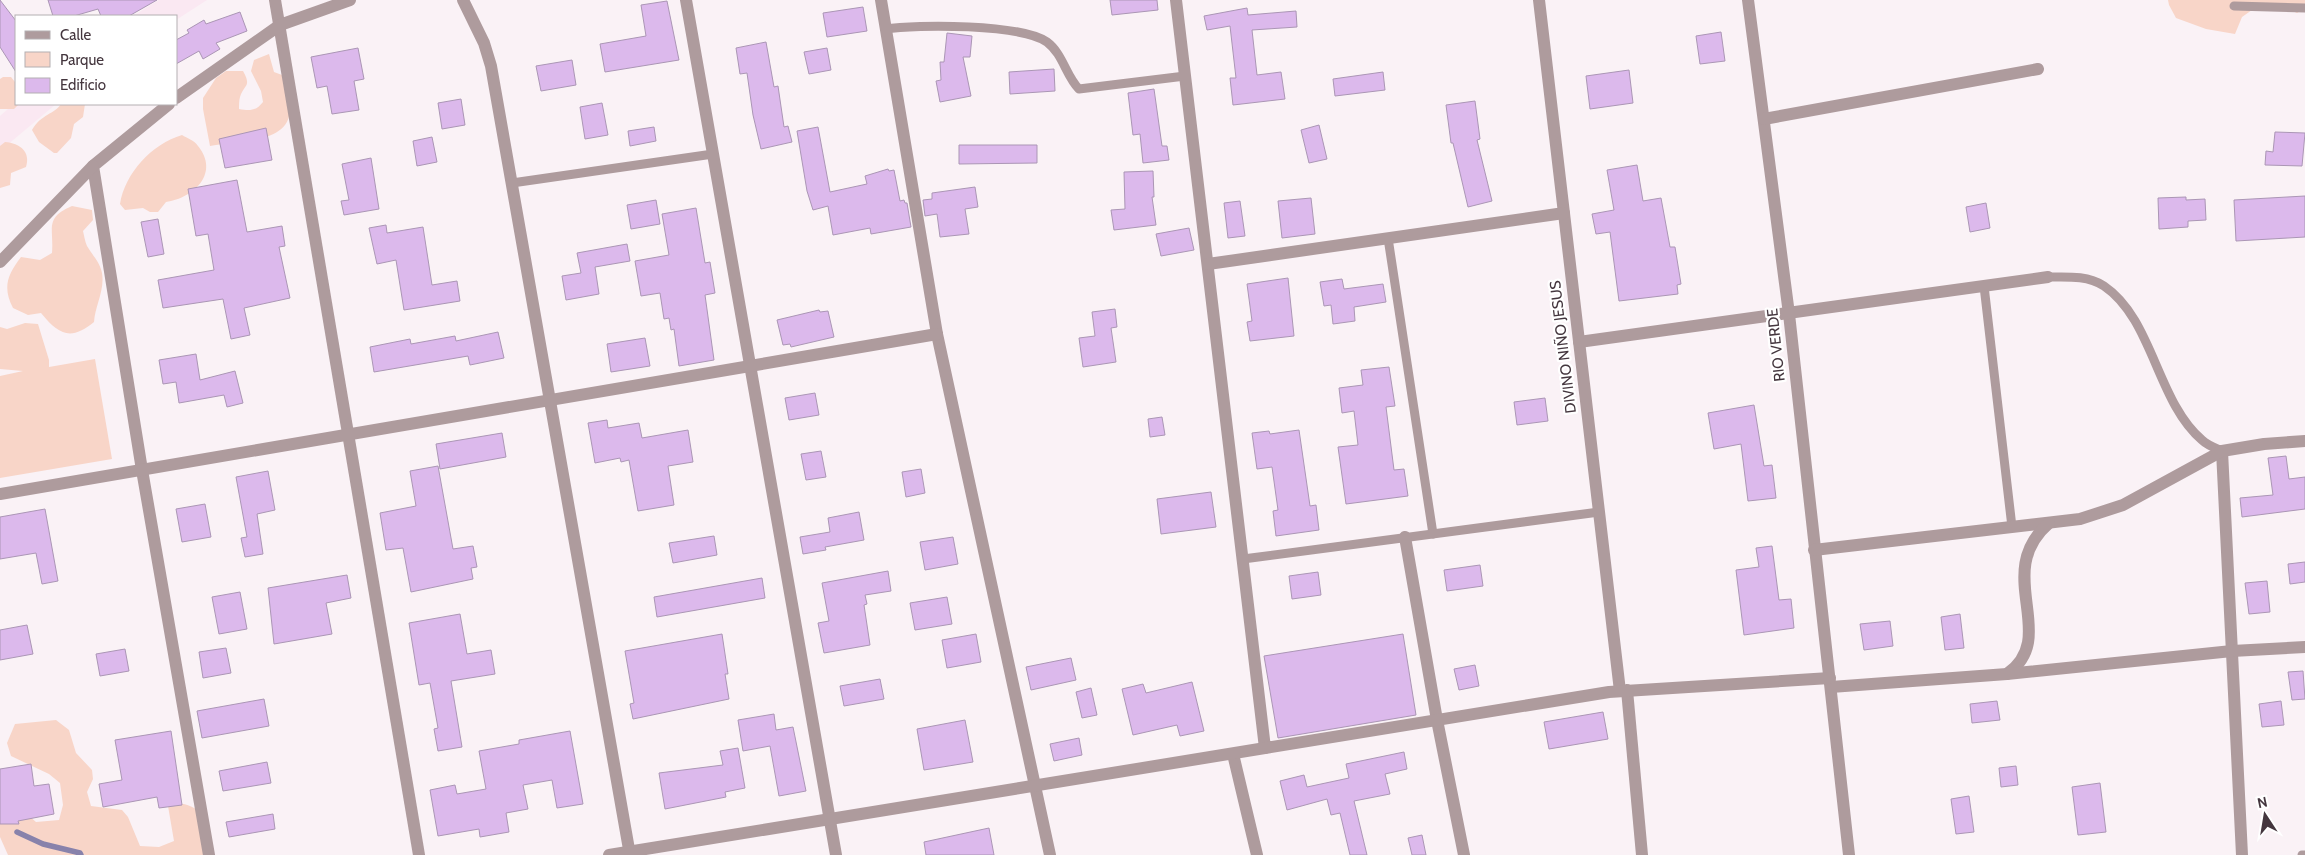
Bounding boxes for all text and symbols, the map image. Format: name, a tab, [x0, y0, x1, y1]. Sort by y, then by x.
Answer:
legend	[15, 15, 178, 105]
text: Calle	[60, 26, 91, 44]
text: Parque	[60, 51, 104, 69]
text: Edificio	[60, 76, 106, 94]
street label: DIVINO NIÑO JESUS	[1546, 279, 1580, 414]
street label: RIO VERDE	[1763, 308, 1789, 382]
north arrow	[2240, 790, 2290, 840]
text: N	[2256, 792, 2269, 812]

